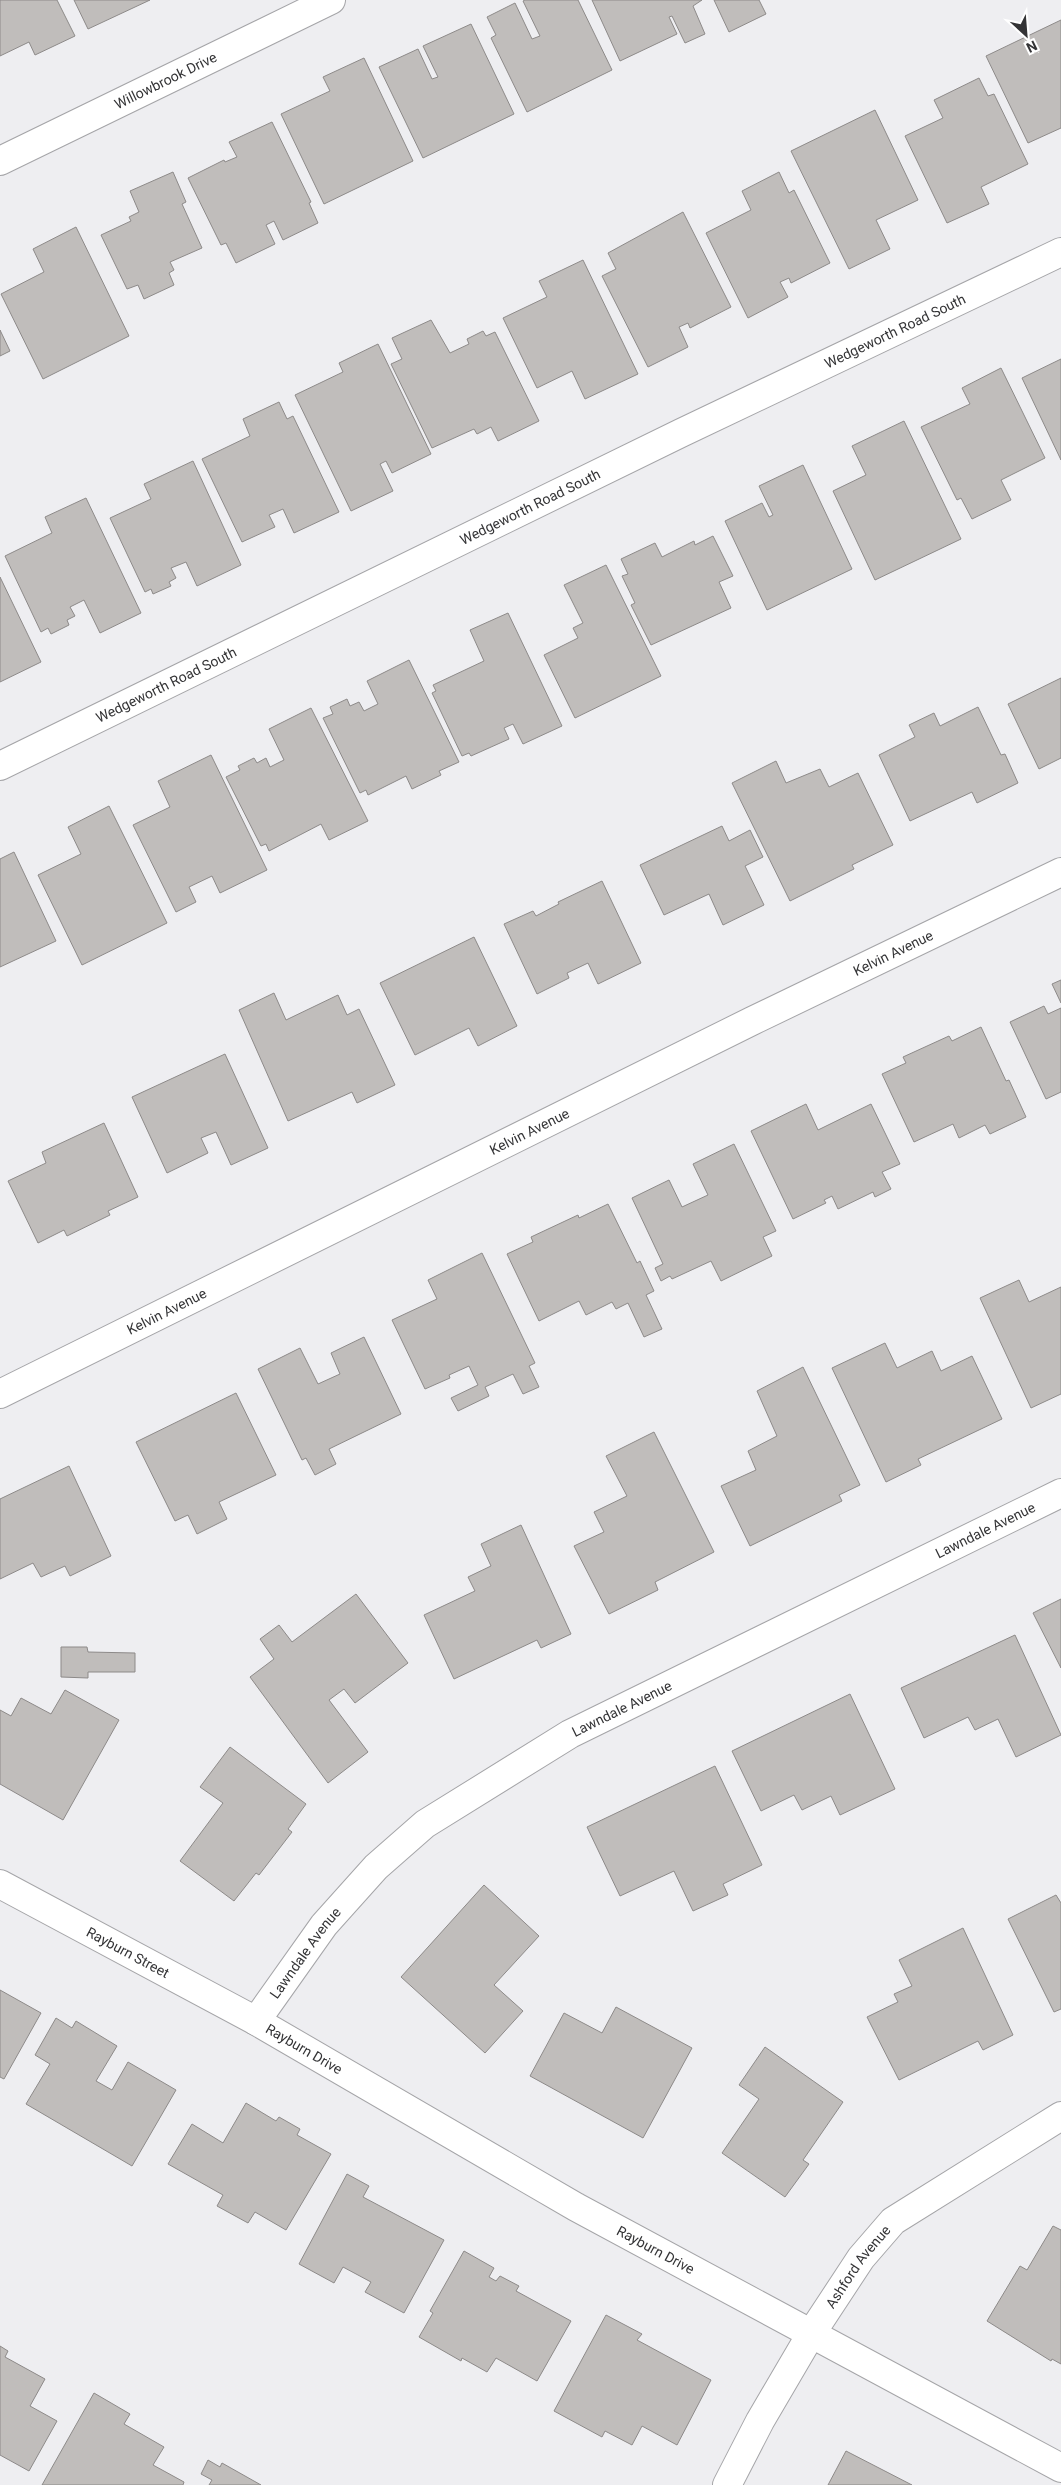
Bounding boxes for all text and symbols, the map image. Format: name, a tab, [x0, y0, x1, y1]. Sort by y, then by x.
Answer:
north arrow	[1001, 10, 1051, 60]
text: N	[1024, 37, 1040, 56]
street label: Willowbrook Drive	[112, 49, 219, 112]
street label: Wedgeworth Road South	[822, 291, 968, 371]
street label: Wedgeworth Road South	[457, 466, 603, 548]
street label: Wedgeworth Road South	[93, 644, 239, 726]
street label: Kelvin Avenue	[851, 927, 936, 979]
street label: Kelvin Avenue	[487, 1105, 572, 1158]
street label: Kelvin Avenue	[124, 1285, 209, 1338]
street label: Lawndale Avenue	[933, 1499, 1038, 1561]
street label: Lawndale Avenue	[569, 1677, 674, 1740]
street label: Lawndale Avenue	[266, 1904, 344, 2002]
street label: Rayburn Street	[84, 1924, 172, 1981]
street label: Rayburn Drive	[263, 2020, 345, 2077]
street label: Ashford Avenue	[822, 2222, 894, 2311]
street label: Rayburn Drive	[614, 2223, 697, 2277]

